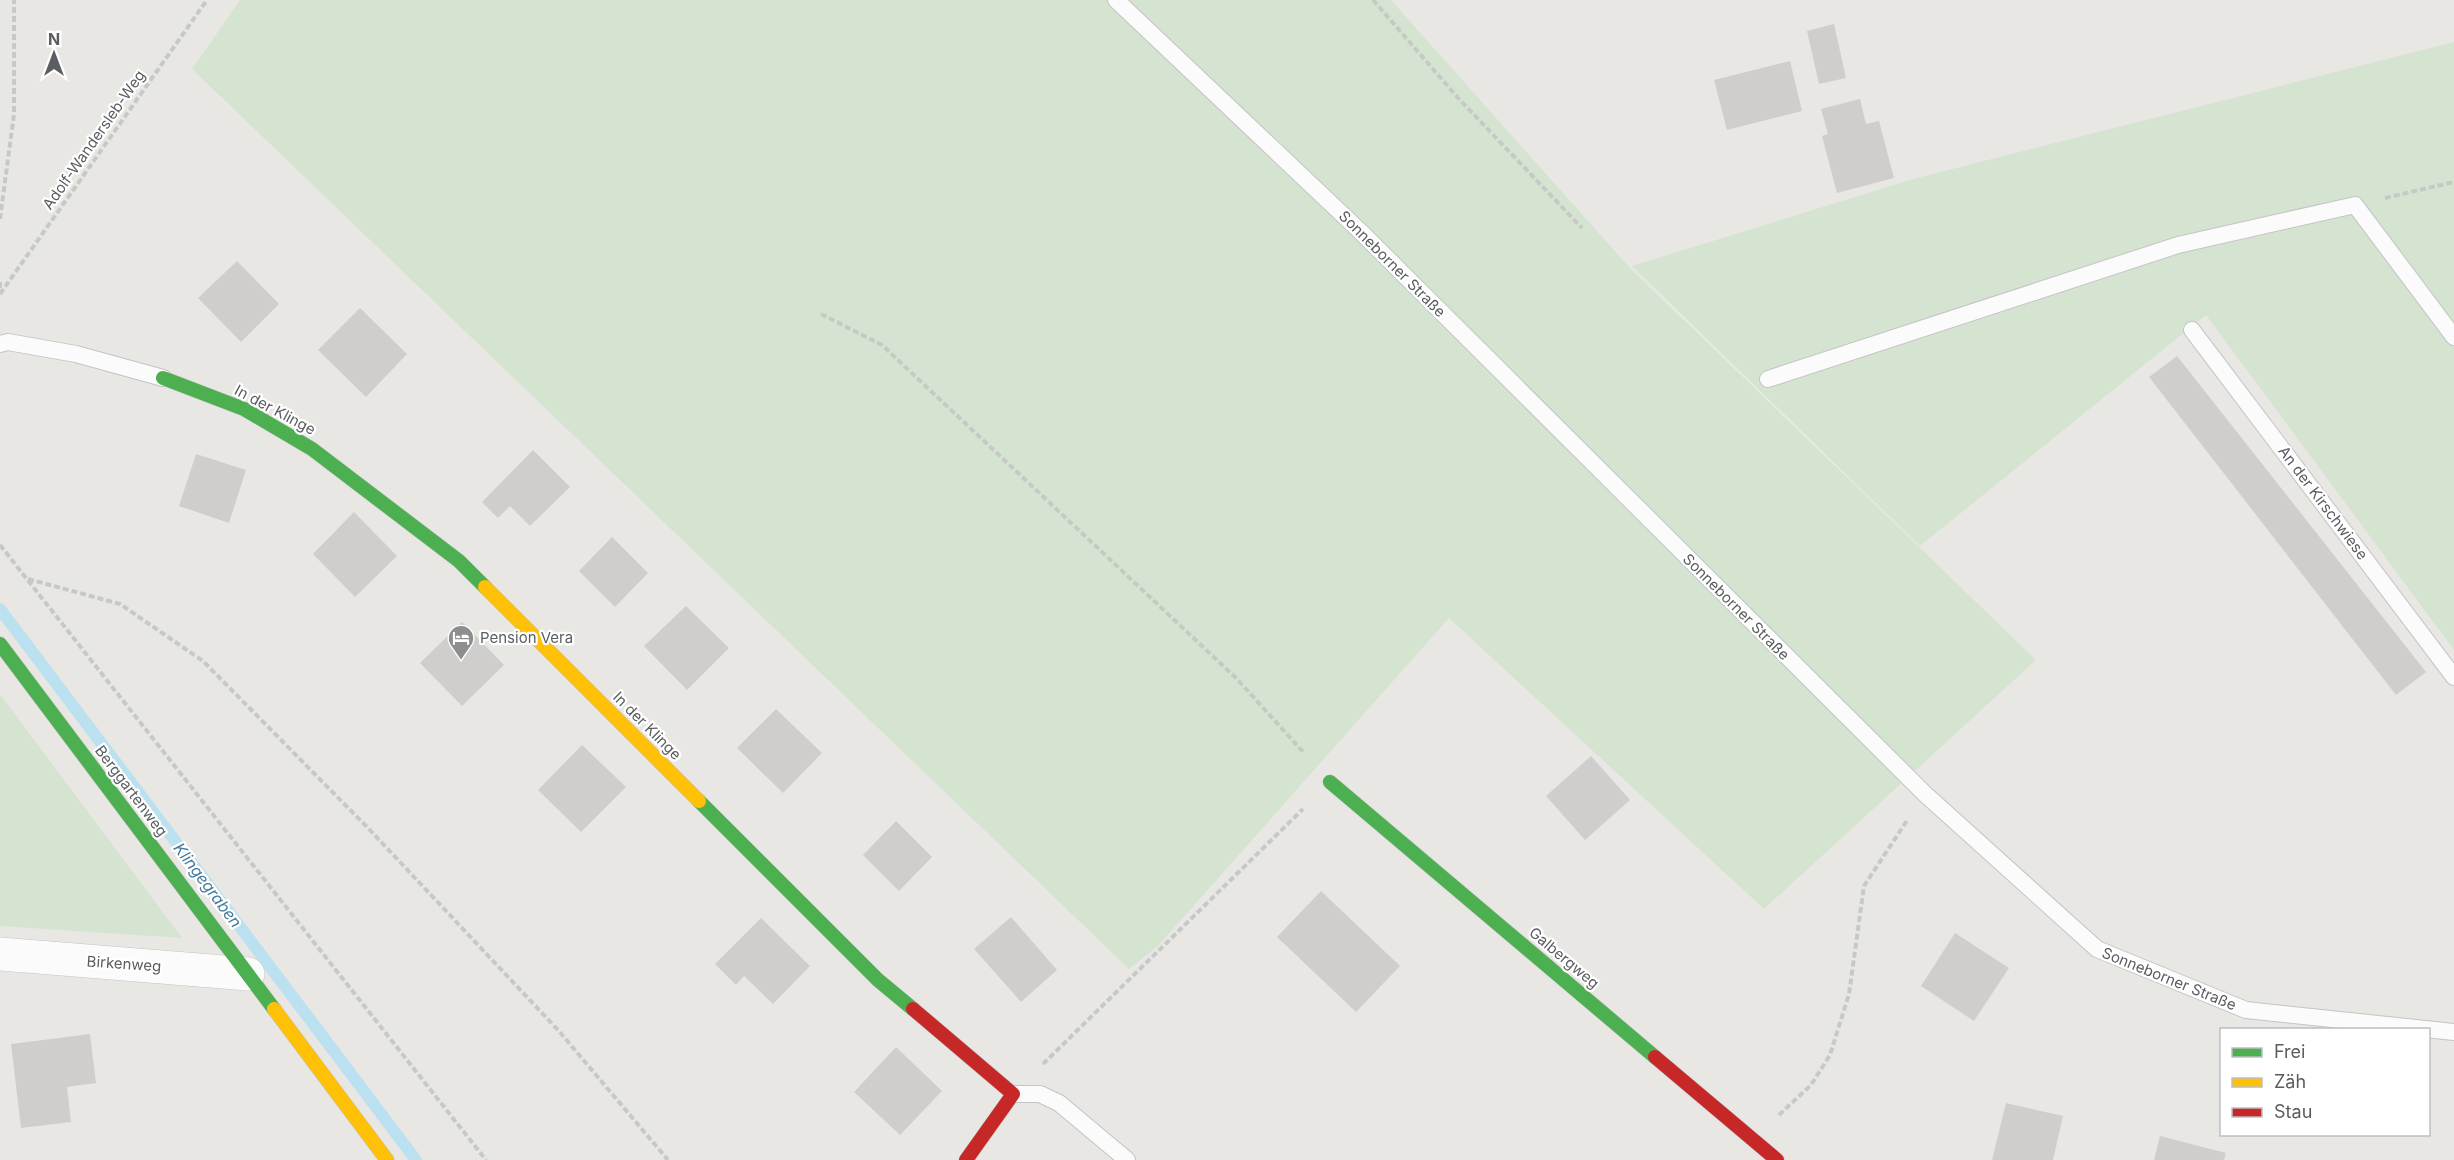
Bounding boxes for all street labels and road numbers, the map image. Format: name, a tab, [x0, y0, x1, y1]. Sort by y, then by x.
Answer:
street label: Adolf-Wandersleb-Weg	[38, 66, 149, 213]
street label: Sonneborner Straße	[1335, 206, 1450, 321]
street label: In der Klinge	[231, 380, 319, 439]
street label: An der Kirschwiese	[2274, 442, 2372, 563]
street label: Sonneborner Straße	[1679, 549, 1794, 664]
street label: In der Klinge	[609, 687, 686, 764]
street label: Berggartenweg	[91, 741, 172, 840]
street label: Galbergweg	[1525, 923, 1603, 992]
street label: Sonneborner Straße	[2099, 943, 2239, 1014]
street label: Birkenweg	[86, 951, 162, 976]

